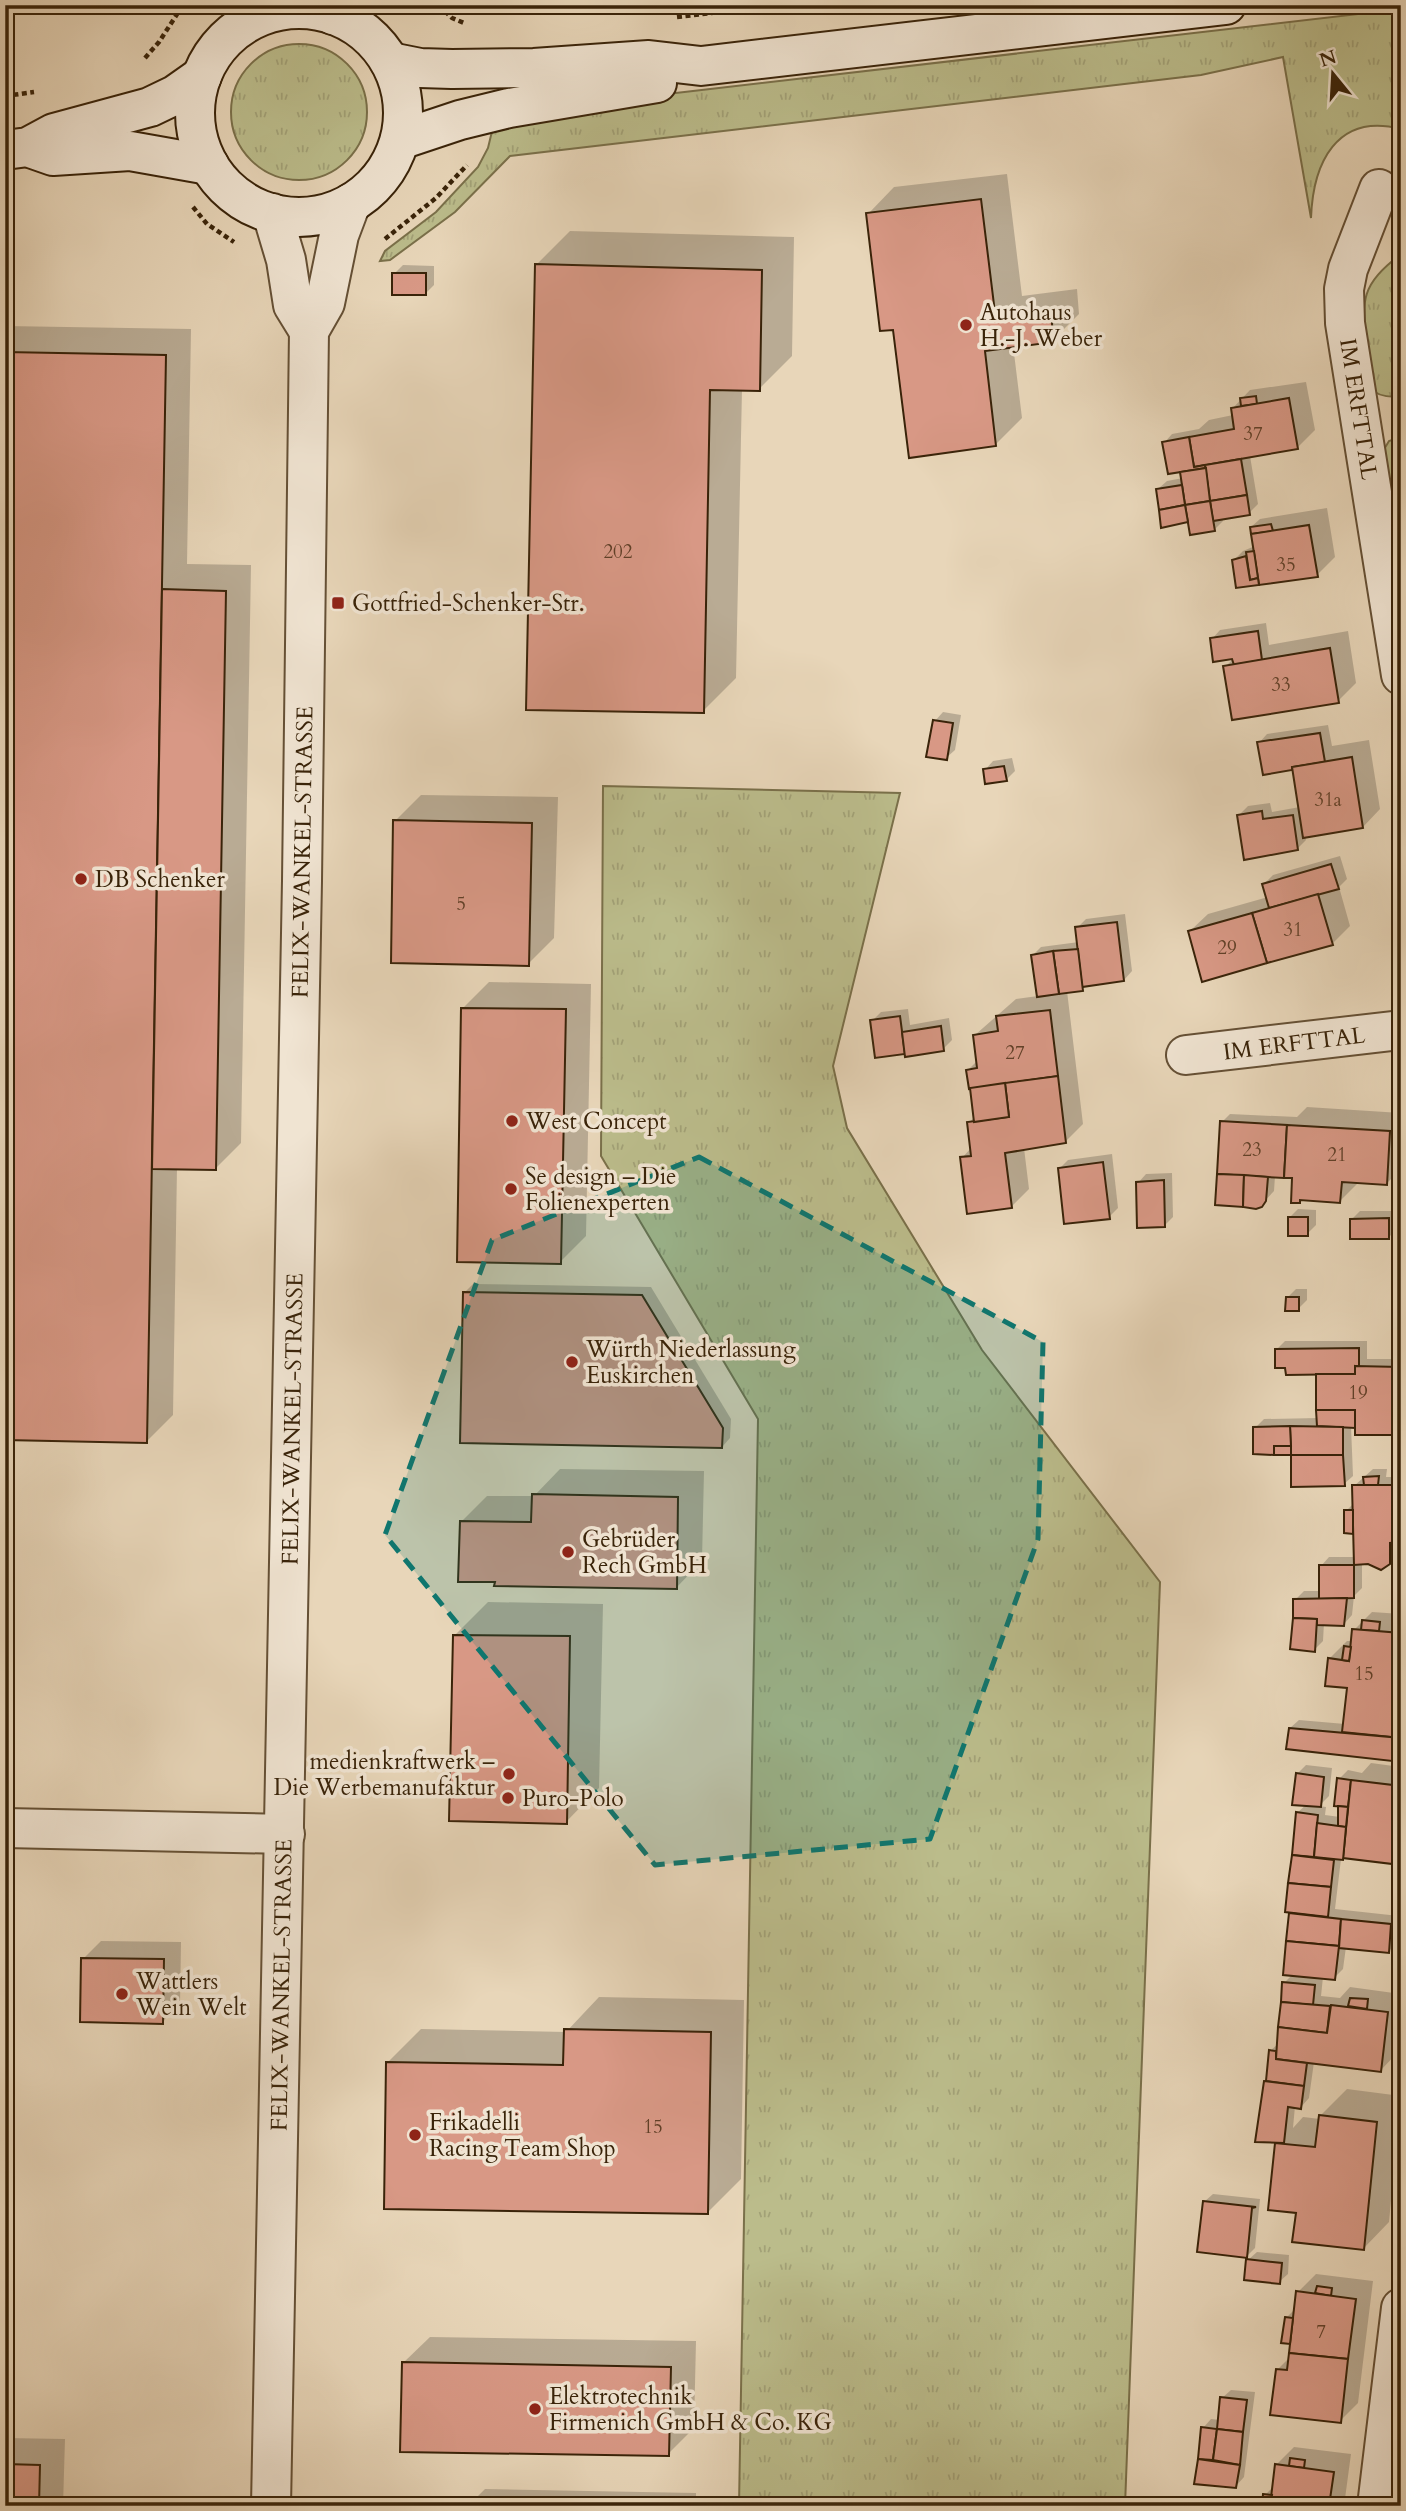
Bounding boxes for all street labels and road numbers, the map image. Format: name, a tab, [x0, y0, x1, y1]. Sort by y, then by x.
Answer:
street label: IM ERFTTAL	[1332, 336, 1385, 482]
street label: FELIX-WANKEL-STRASSE	[284, 706, 321, 998]
street label: IM ERFTTAL	[1221, 1019, 1367, 1068]
street label: FELIX-WANKEL-STRASSE	[274, 1273, 311, 1565]
street label: FELIX-WANKEL-STRASSE	[263, 1839, 300, 2131]

